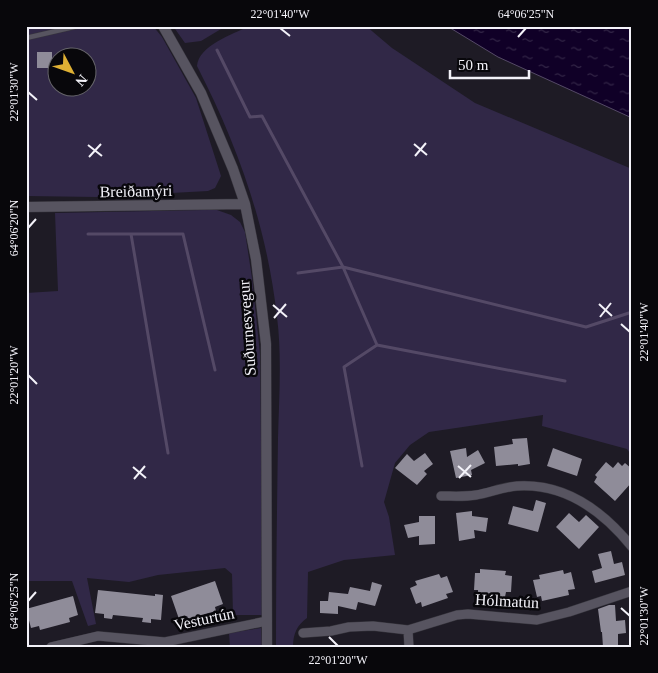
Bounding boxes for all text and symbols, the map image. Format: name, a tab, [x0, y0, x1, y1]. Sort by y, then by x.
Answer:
text: 22°01'40"W	[250, 7, 310, 21]
text: 64°06'25"N	[498, 7, 555, 21]
north arrow	[48, 48, 98, 98]
scale bar	[450, 48, 529, 80]
text: 50 m	[458, 57, 489, 73]
text: 22°01'30"W	[7, 62, 21, 122]
text: N	[72, 71, 90, 89]
street label: Breiðamýri	[99, 182, 173, 201]
text: 64°06'20"N	[7, 199, 21, 256]
street label: Suðurnesvegur	[235, 279, 260, 376]
text: 22°01'40"W	[637, 302, 651, 362]
text: 22°01'20"W	[7, 345, 21, 405]
text: 64°06'25"N	[7, 572, 21, 629]
text: 22°01'30"W	[637, 586, 651, 646]
street label: Hólmatún	[475, 591, 539, 611]
street label: Vesturtún	[172, 604, 236, 634]
text: 22°01'20"W	[308, 653, 368, 667]

